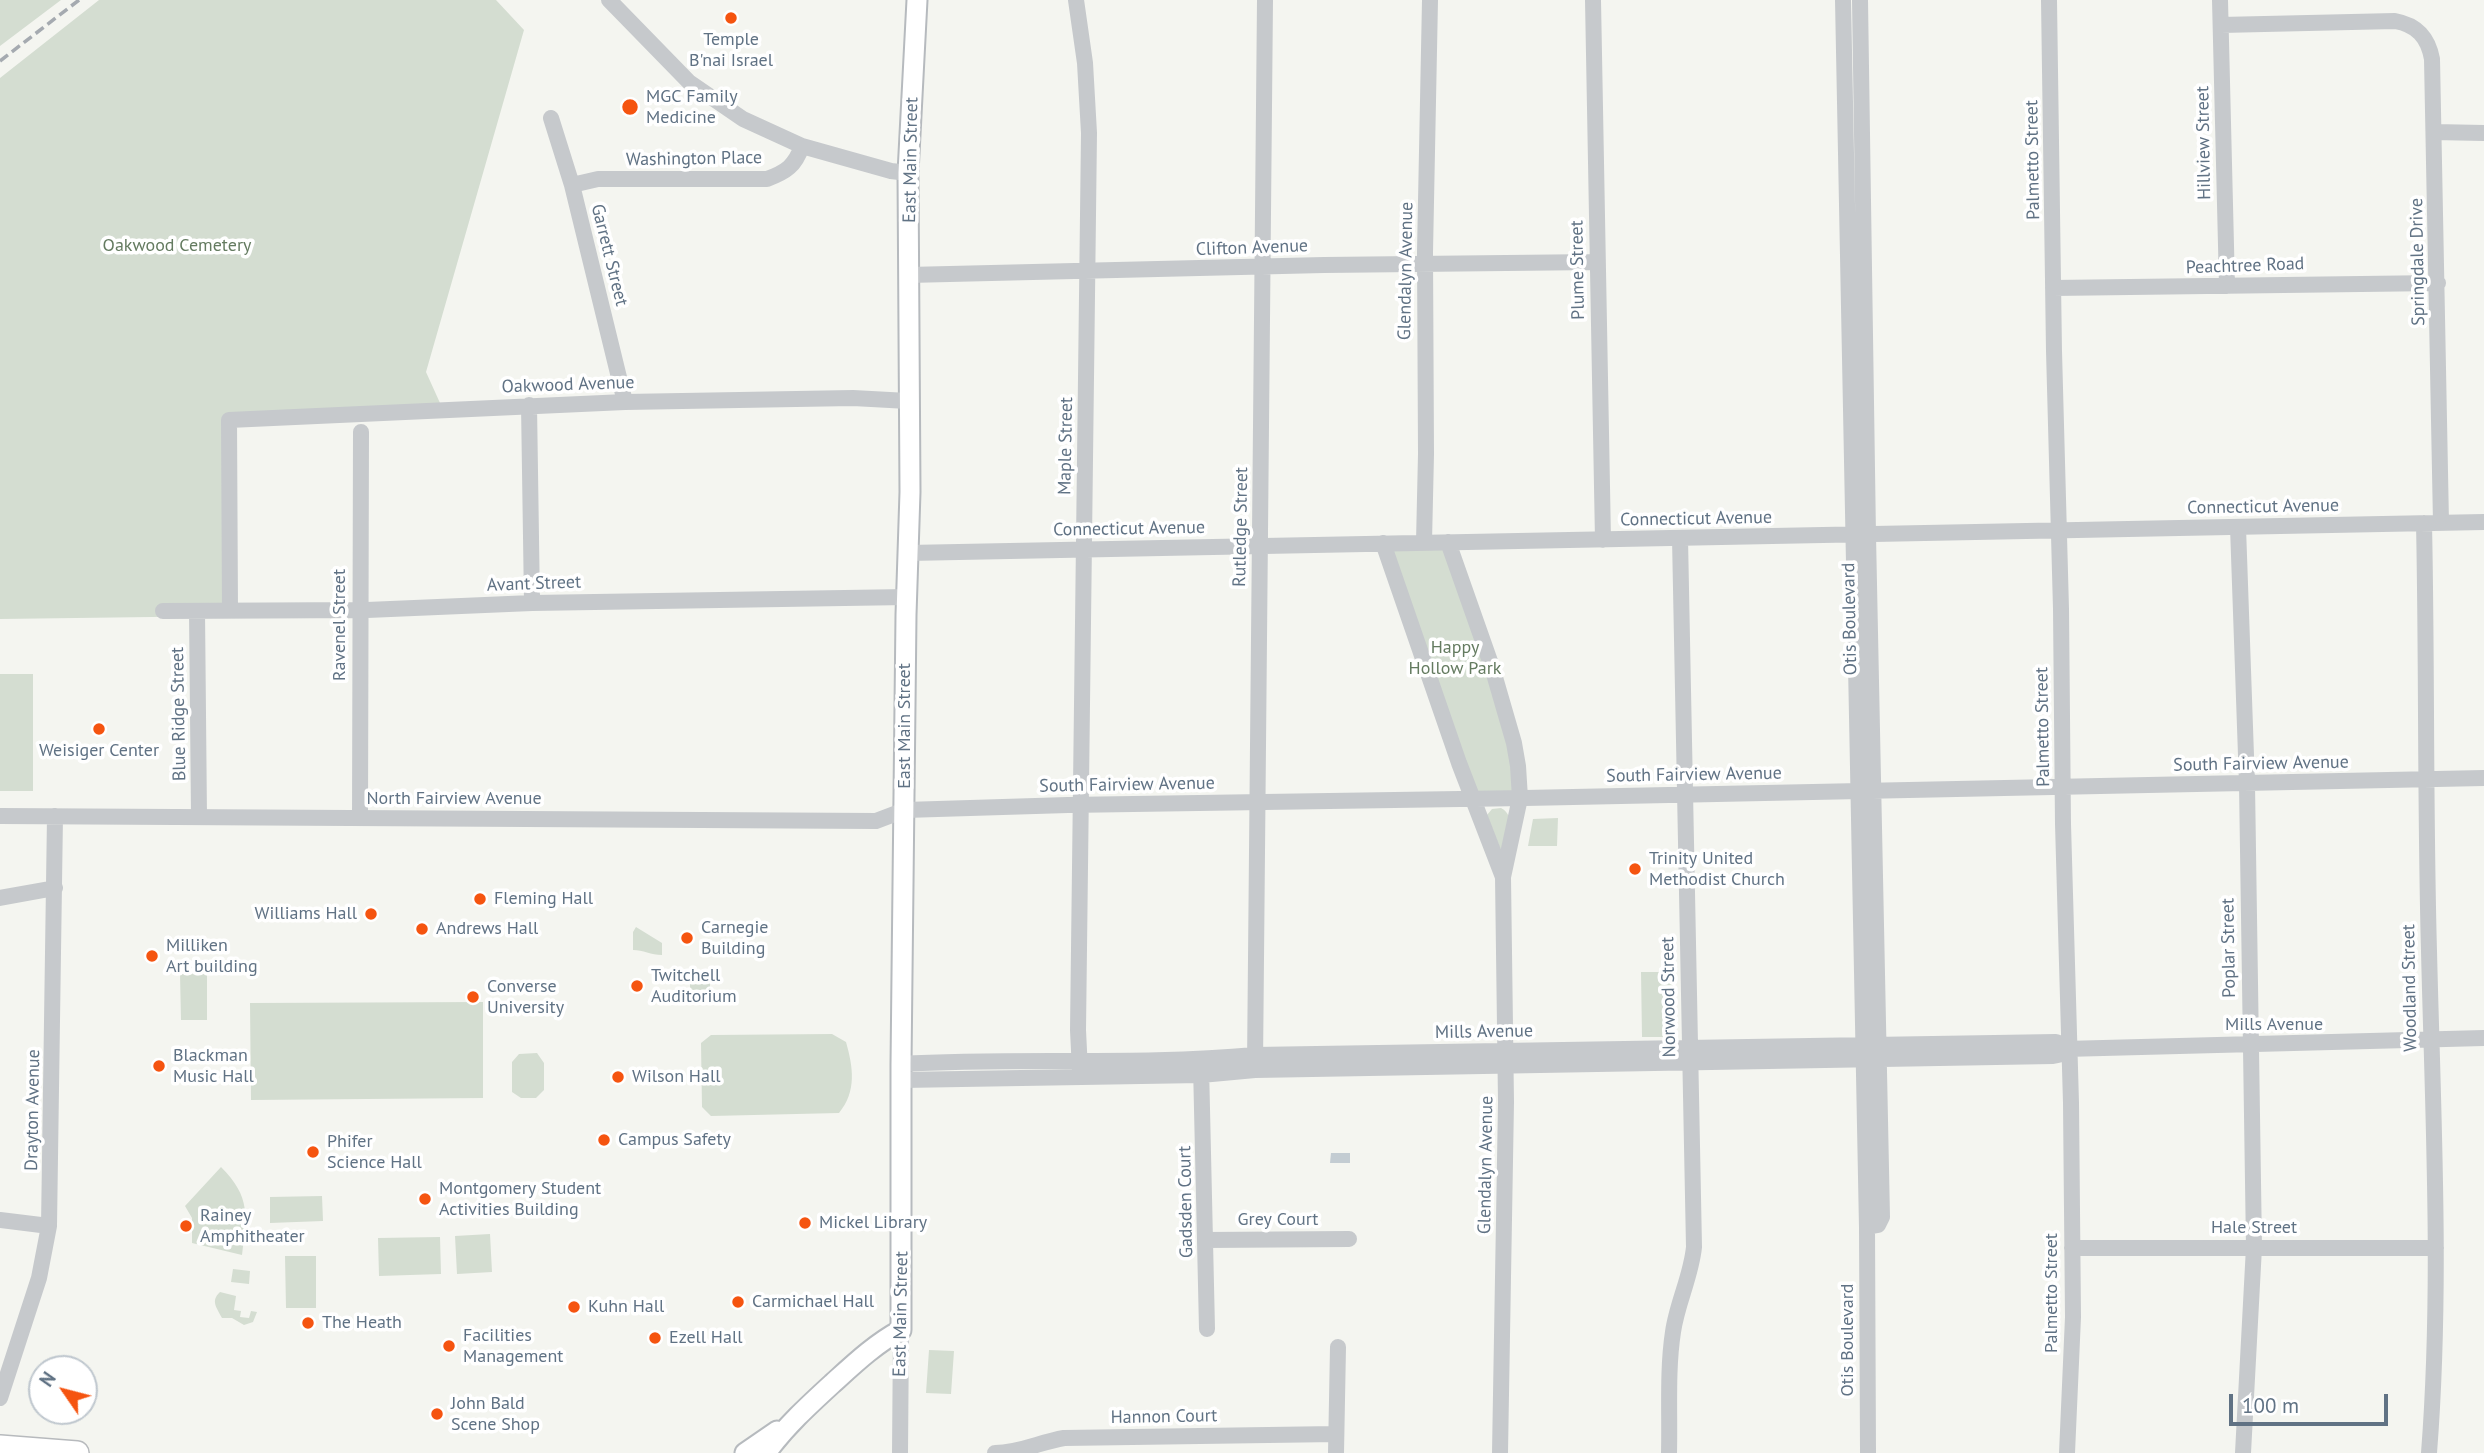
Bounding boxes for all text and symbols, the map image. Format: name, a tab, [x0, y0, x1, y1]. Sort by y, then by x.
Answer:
marker: Temple B'nai Israel	[723, 10, 739, 26]
place label: Temple B'nai Israel	[689, 29, 773, 72]
place label: MGC Family Medicine	[646, 86, 738, 128]
street label: Hillview Street	[2192, 86, 2216, 200]
marker: MGC Family Medicine	[620, 97, 640, 117]
street label: East Main Street	[899, 97, 923, 223]
street label: Palmetto Street	[2021, 100, 2045, 220]
street label: Washington Place	[626, 147, 762, 171]
street label: Springdale Drive	[2406, 198, 2430, 326]
street label: Garrett Street	[586, 202, 632, 308]
street label: Glendalyn Avenue	[1394, 202, 1418, 340]
street label: Plume Street	[1566, 220, 1590, 320]
park label: Oakwood Cemetery	[103, 235, 251, 257]
street label: Clifton Avenue	[1196, 235, 1308, 261]
street label: Peachtree Road	[2185, 253, 2305, 279]
street label: Oakwood Avenue	[501, 372, 635, 398]
street label: Maple Street	[1054, 397, 1078, 495]
street label: Rutledge Street	[1229, 467, 1253, 587]
street label: Connecticut Avenue	[2187, 495, 2339, 519]
street label: Connecticut Avenue	[1620, 507, 1772, 531]
street label: Connecticut Avenue	[1053, 517, 1205, 541]
street label: Otis Boulevard	[1838, 562, 1862, 676]
street label: Ravenel Street	[329, 569, 351, 681]
street label: Avant Street	[487, 572, 581, 596]
park label: Happy Hollow Park	[1409, 637, 1501, 680]
street label: Blue Ridge Street	[167, 647, 191, 781]
street label: East Main Street	[894, 663, 916, 789]
street label: Palmetto Street	[2031, 667, 2055, 787]
marker: Weisiger Center	[91, 721, 107, 737]
place label: Weisiger Center	[39, 740, 159, 762]
street label: South Fairview Avenue	[2173, 752, 2349, 776]
street label: South Fairview Avenue	[1606, 763, 1782, 787]
street label: South Fairview Avenue	[1039, 773, 1215, 797]
street label: North Fairview Avenue	[366, 788, 542, 810]
place label: Trinity United Methodist Church	[1649, 848, 1785, 890]
marker: Trinity United Methodist Church	[1627, 861, 1643, 877]
place label: Fleming Hall	[494, 888, 593, 910]
marker: Fleming Hall	[472, 891, 488, 907]
street label: Poplar Street	[2217, 898, 2241, 998]
place label: Williams Hall	[254, 903, 357, 925]
marker: Williams Hall	[363, 906, 379, 922]
place label: Carnegie Building	[701, 917, 768, 960]
place label: Andrews Hall	[436, 918, 538, 940]
marker: Andrews Hall	[414, 921, 430, 937]
street label: Woodland Street	[2398, 924, 2422, 1052]
marker: Carnegie Building	[679, 930, 695, 946]
place label: Milliken Art building	[166, 935, 258, 978]
street label: Norwood Street	[1657, 936, 1681, 1058]
marker: Milliken Art building	[144, 948, 160, 964]
place label: Twitchell Auditorium	[651, 965, 737, 1007]
place label: Converse University	[487, 976, 564, 1018]
marker: Twitchell Auditorium	[629, 978, 645, 994]
marker: Converse University	[465, 989, 481, 1005]
street label: Mills Avenue	[2225, 1014, 2323, 1036]
street label: Mills Avenue	[1435, 1020, 1533, 1044]
place label: Blackman Music Hall	[173, 1045, 254, 1088]
street label: Drayton Avenue	[21, 1049, 45, 1171]
marker: Blackman Music Hall	[151, 1058, 167, 1074]
place label: Wilson Hall	[632, 1066, 720, 1088]
marker: Wilson Hall	[610, 1069, 626, 1085]
street label: Glendalyn Avenue	[1474, 1096, 1498, 1234]
place label: Campus Safety	[618, 1129, 731, 1151]
place label: Phifer Science Hall	[327, 1131, 422, 1174]
marker: Campus Safety	[596, 1132, 612, 1148]
marker: Phifer Science Hall	[305, 1144, 321, 1160]
street label: Gadsden Court	[1174, 1146, 1198, 1258]
place label: Montgomery Student Activities Building	[439, 1178, 601, 1220]
marker: Montgomery Student Activities Building	[417, 1191, 433, 1207]
place label: Rainey Amphitheater	[200, 1205, 305, 1248]
street label: Grey Court	[1238, 1209, 1318, 1231]
place label: Mickel Library	[819, 1212, 927, 1234]
marker: Mickel Library	[797, 1215, 813, 1231]
street label: Hale Street	[2211, 1217, 2297, 1239]
marker: Rainey Amphitheater	[178, 1218, 194, 1234]
street label: Palmetto Street	[2041, 1233, 2063, 1353]
street label: East Main Street	[889, 1251, 913, 1377]
street label: Otis Boulevard	[1837, 1284, 1859, 1396]
place label: Carmichael Hall	[752, 1291, 874, 1313]
marker: Carmichael Hall	[730, 1294, 746, 1310]
place label: Kuhn Hall	[588, 1296, 664, 1318]
marker: Kuhn Hall	[566, 1299, 582, 1315]
place label: The Heath	[322, 1312, 402, 1334]
marker: The Heath	[300, 1315, 316, 1331]
place label: Facilities Management	[463, 1325, 563, 1368]
place label: Ezell Hall	[669, 1327, 742, 1349]
marker: Ezell Hall	[647, 1330, 663, 1346]
marker: Facilities Management	[441, 1338, 457, 1354]
north arrow	[28, 1355, 98, 1425]
text: N	[34, 1367, 61, 1391]
scale bar	[2232, 1380, 2391, 1424]
text: 100 m	[2242, 1392, 2299, 1419]
place label: John Bald Scene Shop	[451, 1393, 540, 1436]
street label: Hannon Court	[1110, 1405, 1218, 1429]
marker: John Bald Scene Shop	[429, 1406, 445, 1422]

